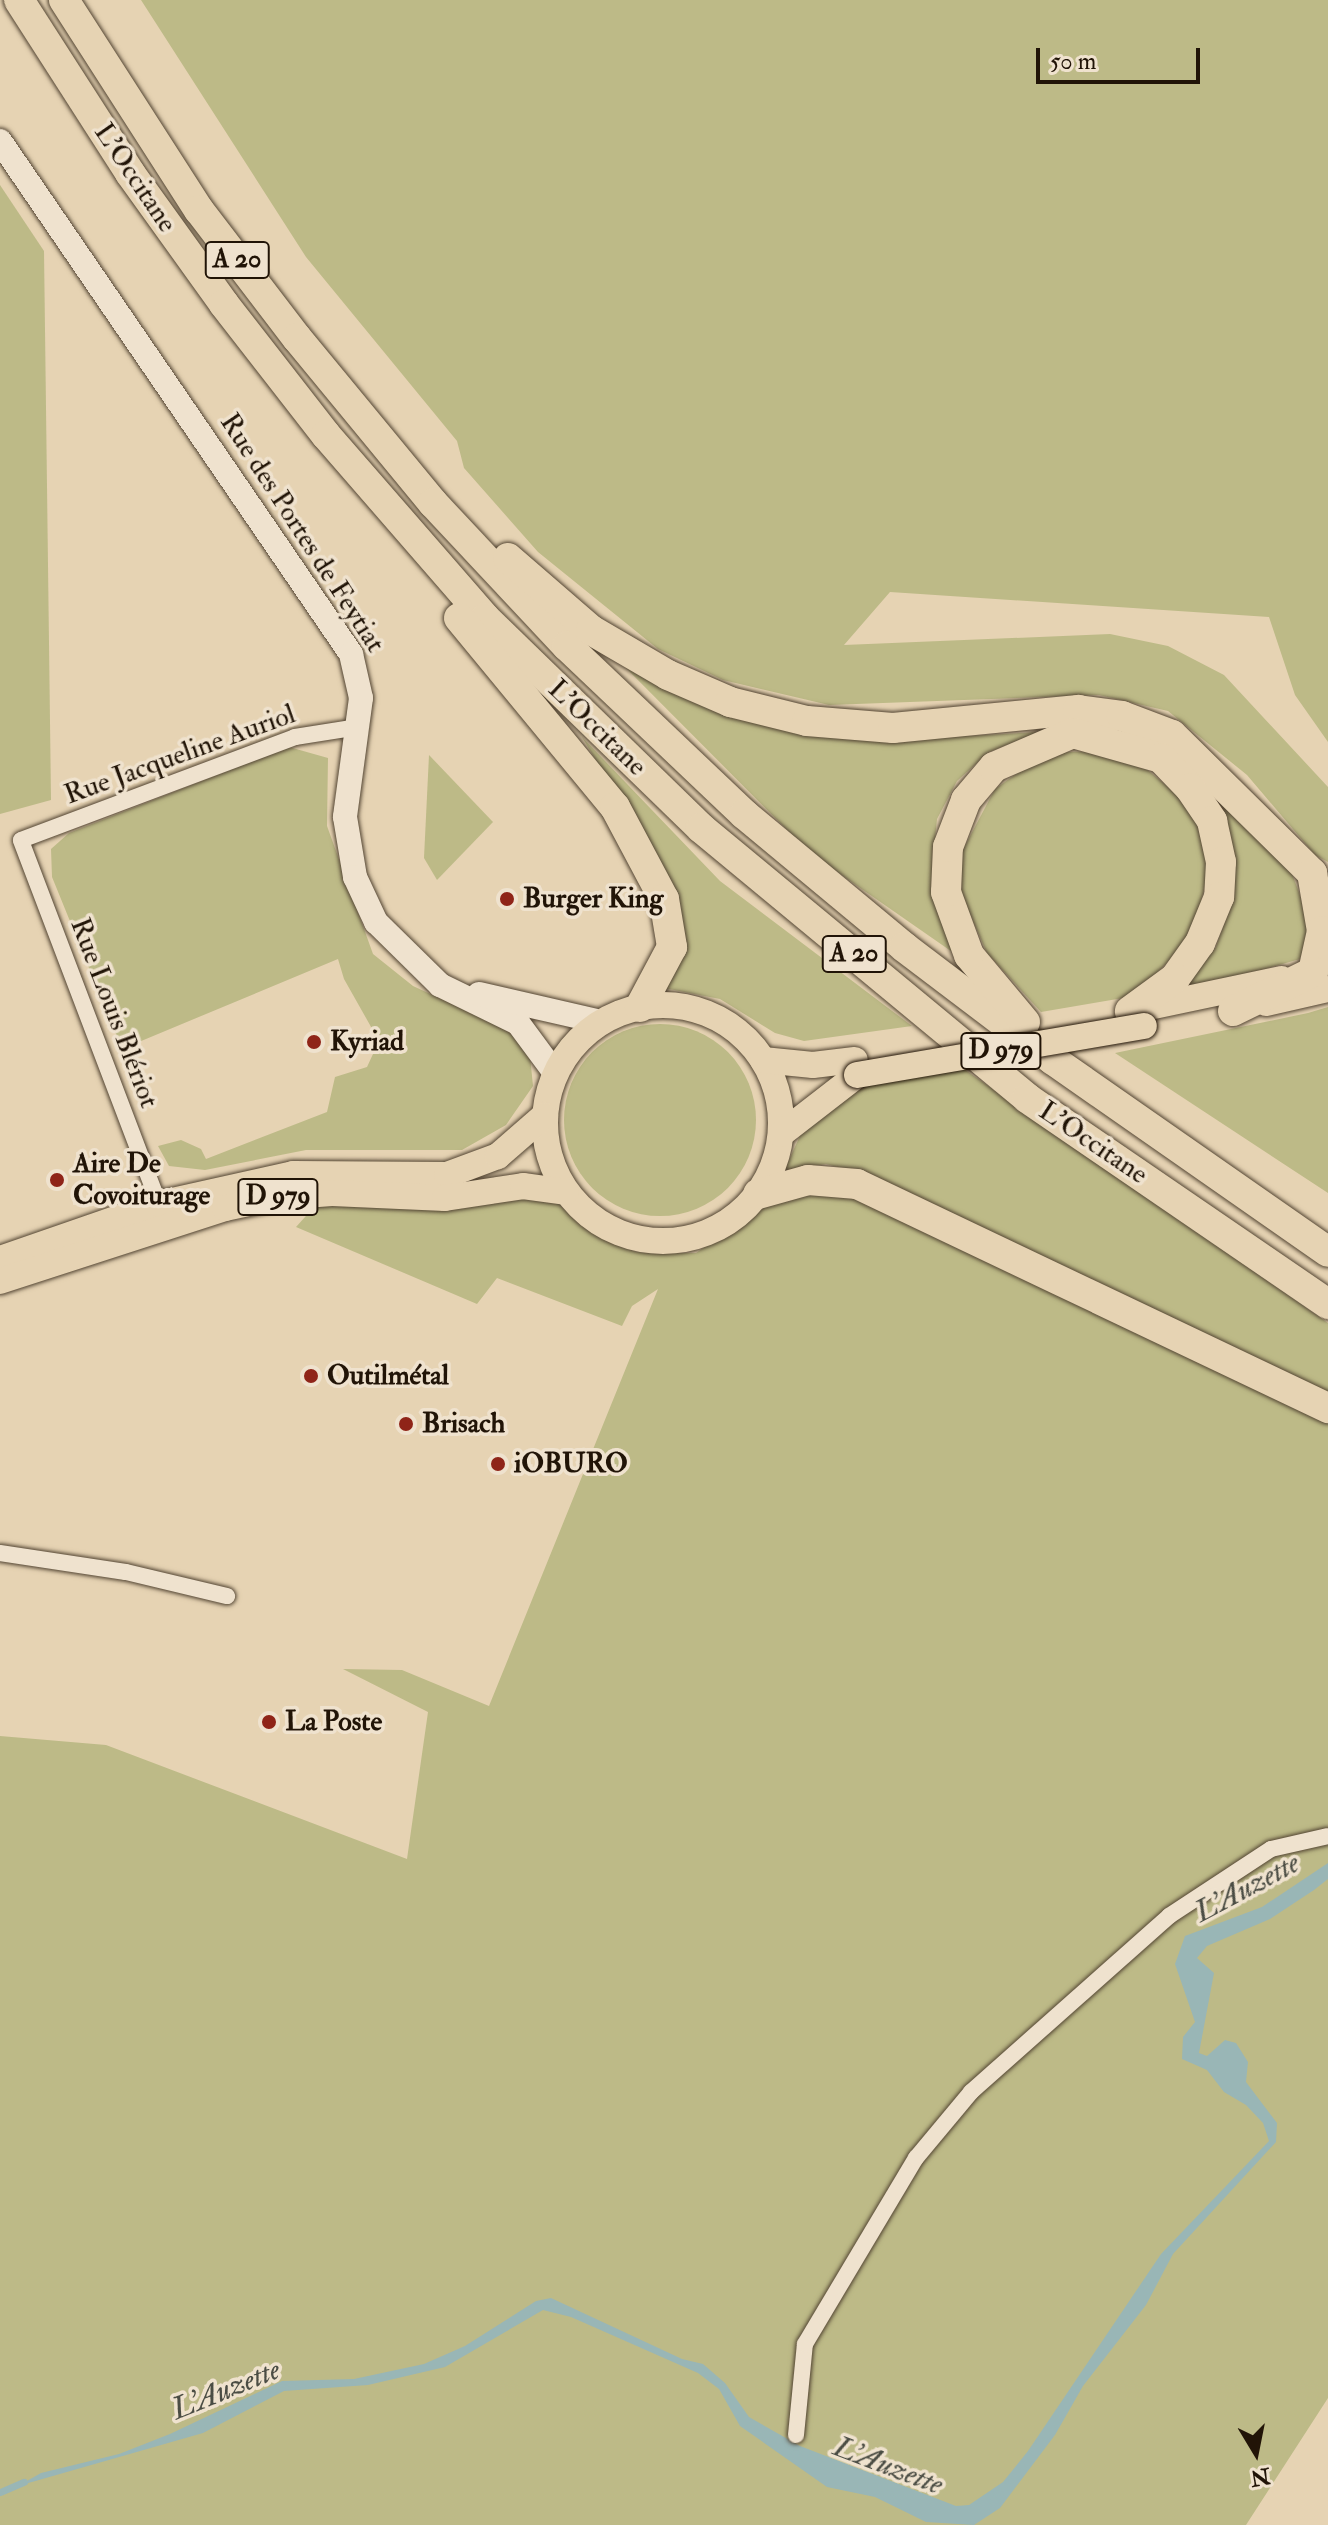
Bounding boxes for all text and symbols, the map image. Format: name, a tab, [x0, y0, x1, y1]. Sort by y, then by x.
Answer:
scale bar	[1040, 32, 1204, 82]
text: 50 m	[1050, 46, 1096, 77]
street label: L'Occitane	[86, 117, 184, 239]
road number: A 20	[203, 238, 271, 282]
street label: Rue des Portes de Feytiat	[212, 407, 392, 659]
street label: L'Occitane	[541, 673, 653, 783]
street label: Rue Jacqueline Auriol	[60, 698, 300, 812]
place label: Burger King	[523, 882, 663, 916]
marker: Burger King	[498, 890, 516, 908]
street label: Rue Louis Blériot	[62, 913, 166, 1113]
road number: A 20	[820, 932, 888, 976]
place label: Kyriad	[330, 1025, 404, 1059]
road number: D 979	[959, 1029, 1043, 1073]
marker: Kyriad	[305, 1033, 323, 1051]
street label: L'Occitane	[1032, 1094, 1154, 1192]
place label: Aire De Covoiturage	[73, 1147, 210, 1213]
marker: Aire De Covoiturage	[48, 1171, 66, 1189]
road number: D 979	[236, 1175, 320, 1219]
place label: Outilmétal	[327, 1359, 449, 1393]
marker: Outilmétal	[302, 1367, 320, 1385]
place label: Brisach	[422, 1407, 505, 1441]
marker: Brisach	[397, 1415, 415, 1433]
place label: iOBURO	[514, 1447, 628, 1481]
marker: iOBURO	[489, 1455, 507, 1473]
place label: La Poste	[285, 1705, 382, 1739]
marker: La Poste	[260, 1713, 278, 1731]
water label: L'Auzette	[1188, 1845, 1306, 1931]
water label: L'Auzette	[166, 2352, 286, 2428]
north arrow	[1216, 2413, 1296, 2493]
water label: L'Auzette	[828, 2429, 948, 2503]
text: N	[1248, 2461, 1272, 2492]

